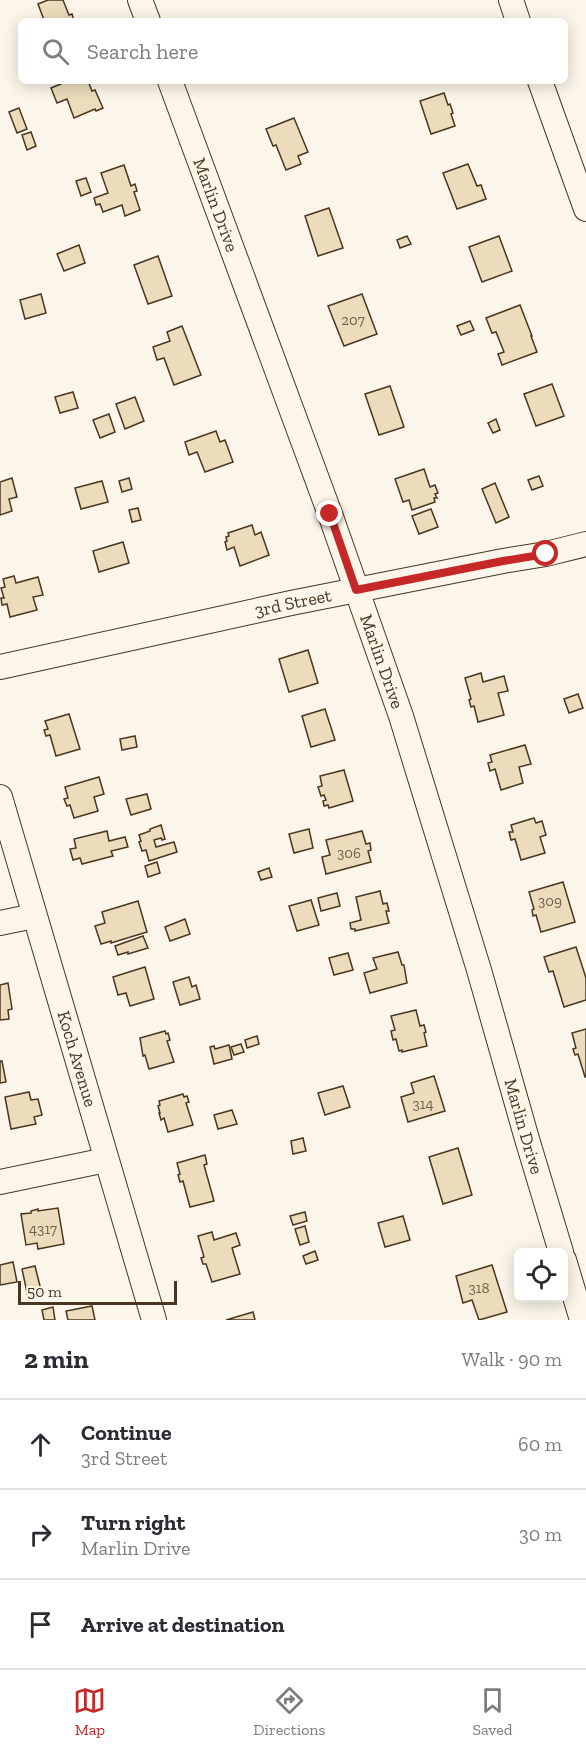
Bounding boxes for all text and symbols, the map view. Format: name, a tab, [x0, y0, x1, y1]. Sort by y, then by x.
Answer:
search box	[18, 18, 568, 84]
icon: search	[39, 35, 72, 68]
text: Search here	[87, 38, 198, 65]
street label: Marlin Drive	[188, 155, 243, 255]
house number: 207	[341, 311, 365, 329]
route end	[316, 500, 342, 526]
route start	[532, 540, 558, 566]
street label: 3rd Street	[253, 584, 334, 622]
street label: Marlin Drive	[355, 611, 409, 712]
house number: 306	[337, 844, 361, 862]
house number: 309	[538, 892, 562, 910]
street label: Koch Avenue	[53, 1008, 102, 1110]
street label: Marlin Drive	[499, 1076, 548, 1177]
house number: 314	[412, 1095, 434, 1113]
house number: 4317	[29, 1220, 57, 1238]
map controls	[514, 1248, 568, 1302]
button: locate	[514, 1248, 568, 1302]
scale bar	[18, 1278, 177, 1306]
house number: 318	[468, 1279, 490, 1297]
text: 50 m	[27, 1282, 62, 1301]
text: 2 min	[24, 1343, 89, 1375]
text: Walk · 90 m	[461, 1347, 562, 1371]
text: Continue	[81, 1419, 172, 1446]
icon: ahead	[24, 1428, 57, 1461]
text: 60 m	[518, 1432, 562, 1456]
text: 3rd Street	[81, 1446, 167, 1470]
text: Turn right	[81, 1509, 185, 1536]
icon: right	[24, 1518, 57, 1551]
text: 30 m	[519, 1522, 562, 1546]
text: Marlin Drive	[81, 1536, 190, 1560]
icon: arrive	[24, 1608, 57, 1641]
text: Arrive at destination	[81, 1611, 284, 1638]
tab: Map	[73, 1684, 106, 1739]
tab: Directions	[253, 1684, 326, 1739]
tab: Saved	[472, 1684, 513, 1739]

